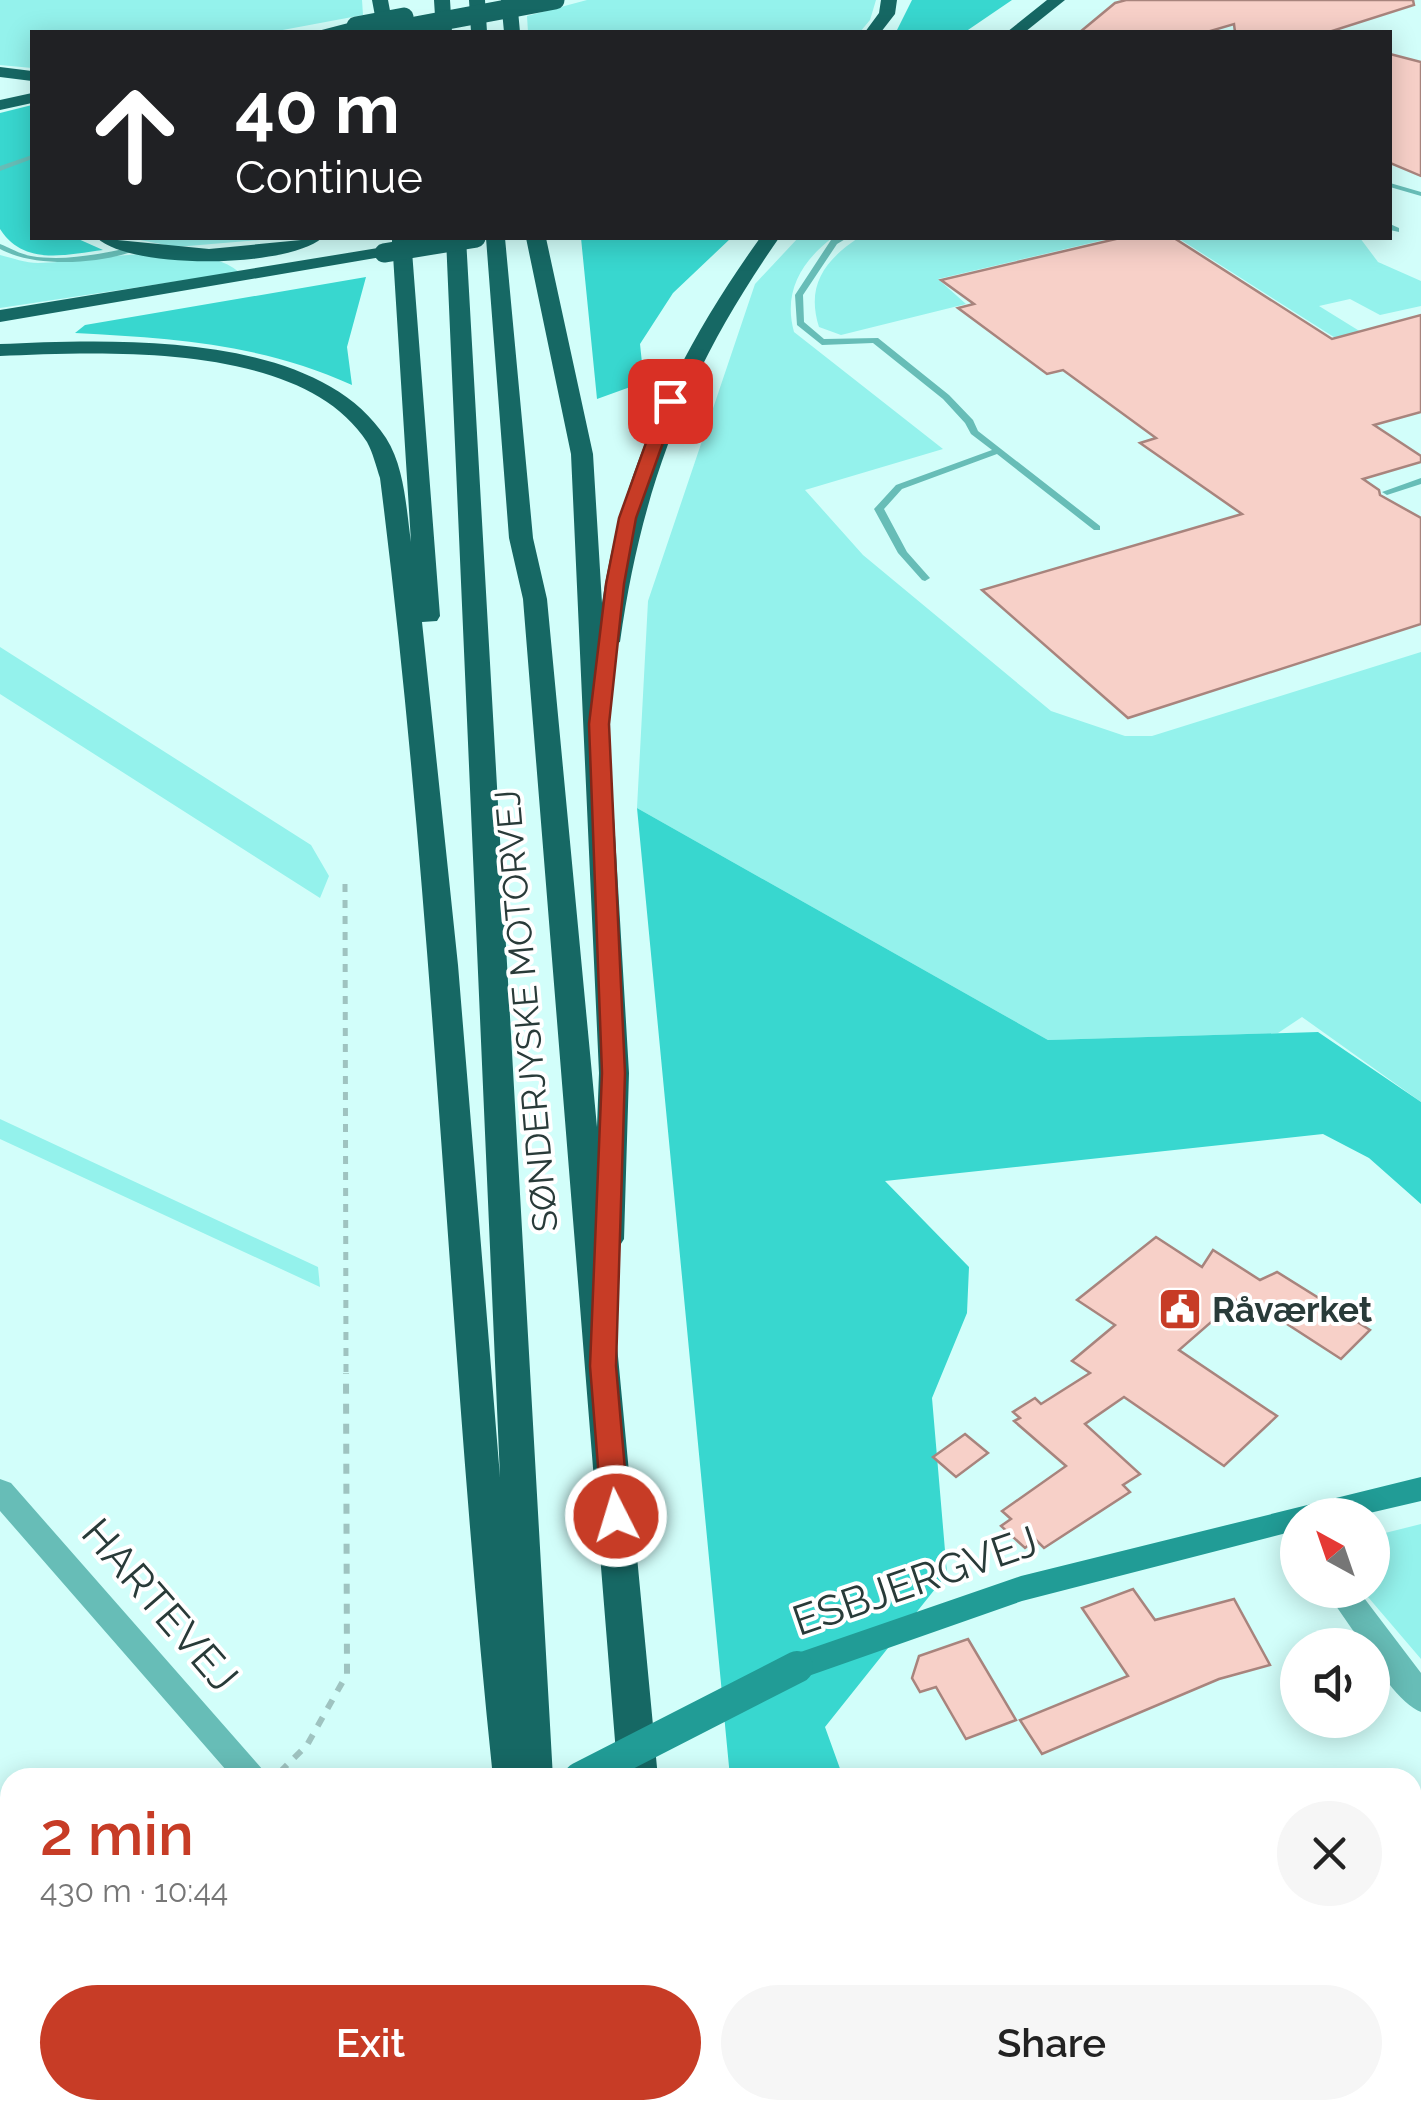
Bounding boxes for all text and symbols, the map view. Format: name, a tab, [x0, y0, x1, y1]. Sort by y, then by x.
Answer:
text: 40 m	[235, 67, 400, 149]
icon: ahead	[70, 70, 200, 200]
text: Continue	[235, 151, 423, 204]
pin	[628, 359, 713, 444]
icon: arrive	[643, 374, 698, 429]
street label: SØNDERJYSKE MOTORVEJ	[486, 788, 566, 1234]
public building icon: Råværket	[1157, 1286, 1203, 1332]
place label: Råværket	[1212, 1289, 1373, 1330]
position arrow	[564, 1464, 668, 1568]
north arrow	[1280, 1498, 1390, 1608]
map controls	[1280, 1498, 1390, 1738]
street label: HARTEVEJ	[72, 1509, 248, 1701]
street label: ESBJERGVEJ	[786, 1516, 1044, 1646]
button: sound	[1280, 1628, 1390, 1738]
text: 2 min	[40, 1799, 194, 1869]
button: close	[1277, 1801, 1382, 1906]
text: 430 m · 10:44	[40, 1872, 228, 1909]
button: Exit	[40, 1985, 701, 2100]
button: Share	[721, 1985, 1382, 2100]

